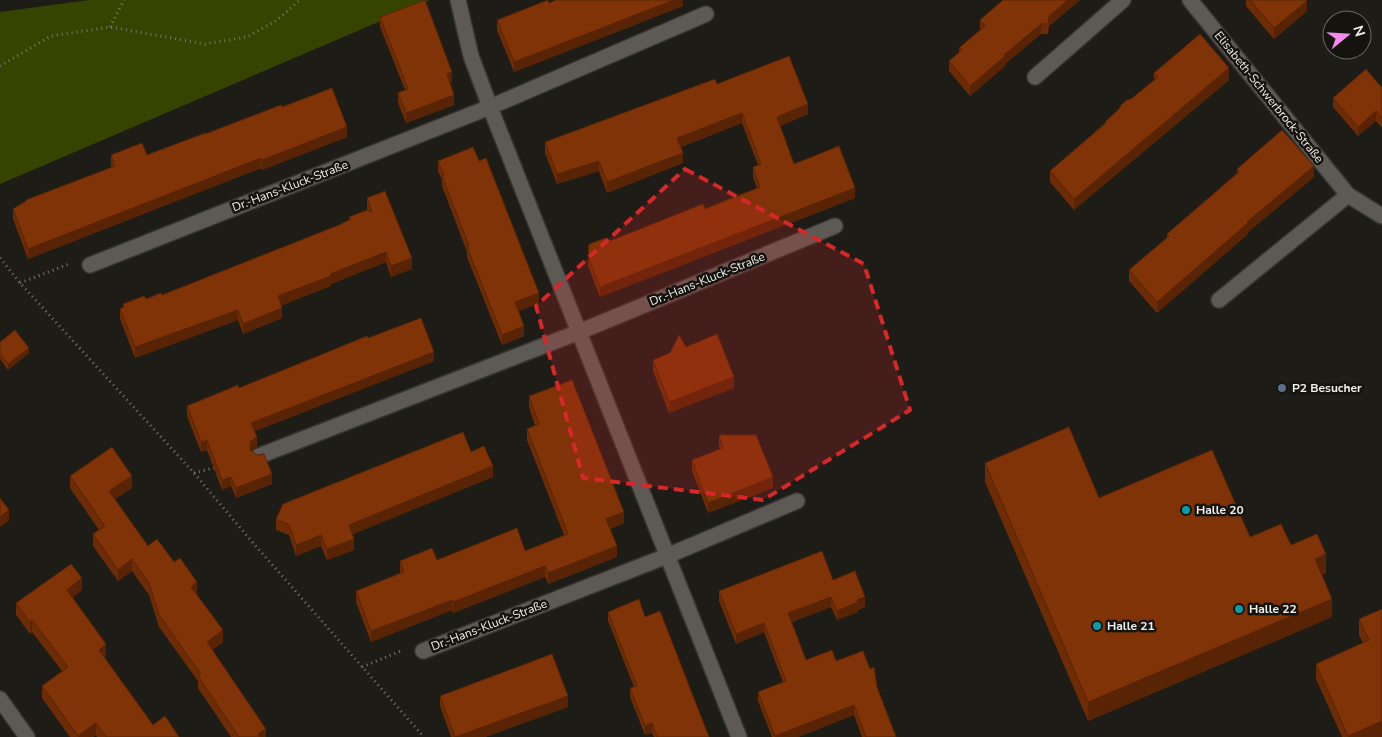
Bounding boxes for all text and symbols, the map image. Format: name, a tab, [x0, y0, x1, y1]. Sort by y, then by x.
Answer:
north arrow	[1322, 10, 1372, 60]
text: N	[1348, 23, 1370, 39]
street label: Elisabeth-Schwerbrock-Straße	[1211, 28, 1327, 166]
street label: Dr.-Hans-Kluck-Straße	[230, 156, 350, 216]
street label: Dr.-Hans-Kluck-Straße	[647, 249, 767, 309]
place label: P2 Besucher	[1292, 380, 1362, 396]
marker: P2 Besucher	[1276, 382, 1288, 394]
place label: Halle 20	[1196, 502, 1244, 518]
marker: Halle 20	[1180, 504, 1192, 516]
street label: Dr.-Hans-Kluck-Straße	[429, 595, 549, 655]
place label: Halle 22	[1249, 601, 1297, 617]
marker: Halle 22	[1233, 603, 1245, 615]
place label: Halle 21	[1107, 618, 1155, 634]
marker: Halle 21	[1091, 620, 1103, 632]

